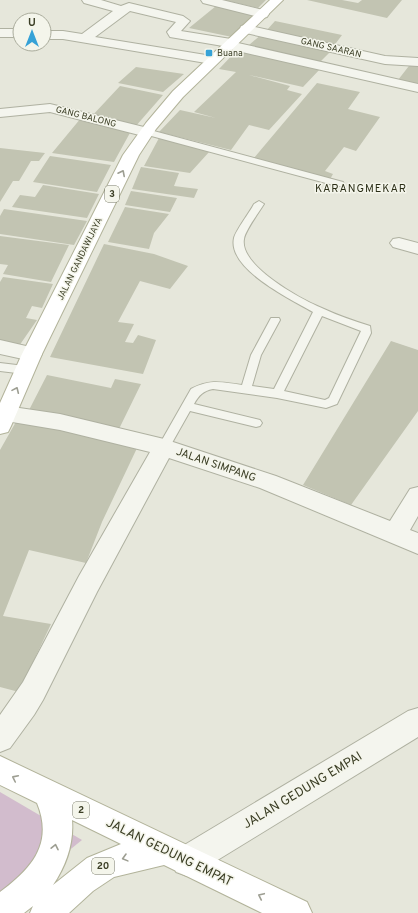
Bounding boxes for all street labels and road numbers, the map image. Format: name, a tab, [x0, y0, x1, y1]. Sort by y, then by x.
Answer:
street label: GANG SAARAN	[300, 36, 362, 60]
street label: GANG BALONG	[54, 104, 118, 130]
road number: 3	[105, 186, 119, 202]
street label: JALAN GANDAWIJAYA	[55, 216, 105, 302]
street label: JALAN SIMPANG	[174, 445, 258, 485]
street label: JALAN GEDUNG EMPAI	[240, 749, 366, 833]
road number: 2	[73, 802, 89, 818]
street label: JALAN GEDUNG EMPAT	[103, 815, 235, 891]
road number: 20	[92, 858, 114, 874]

